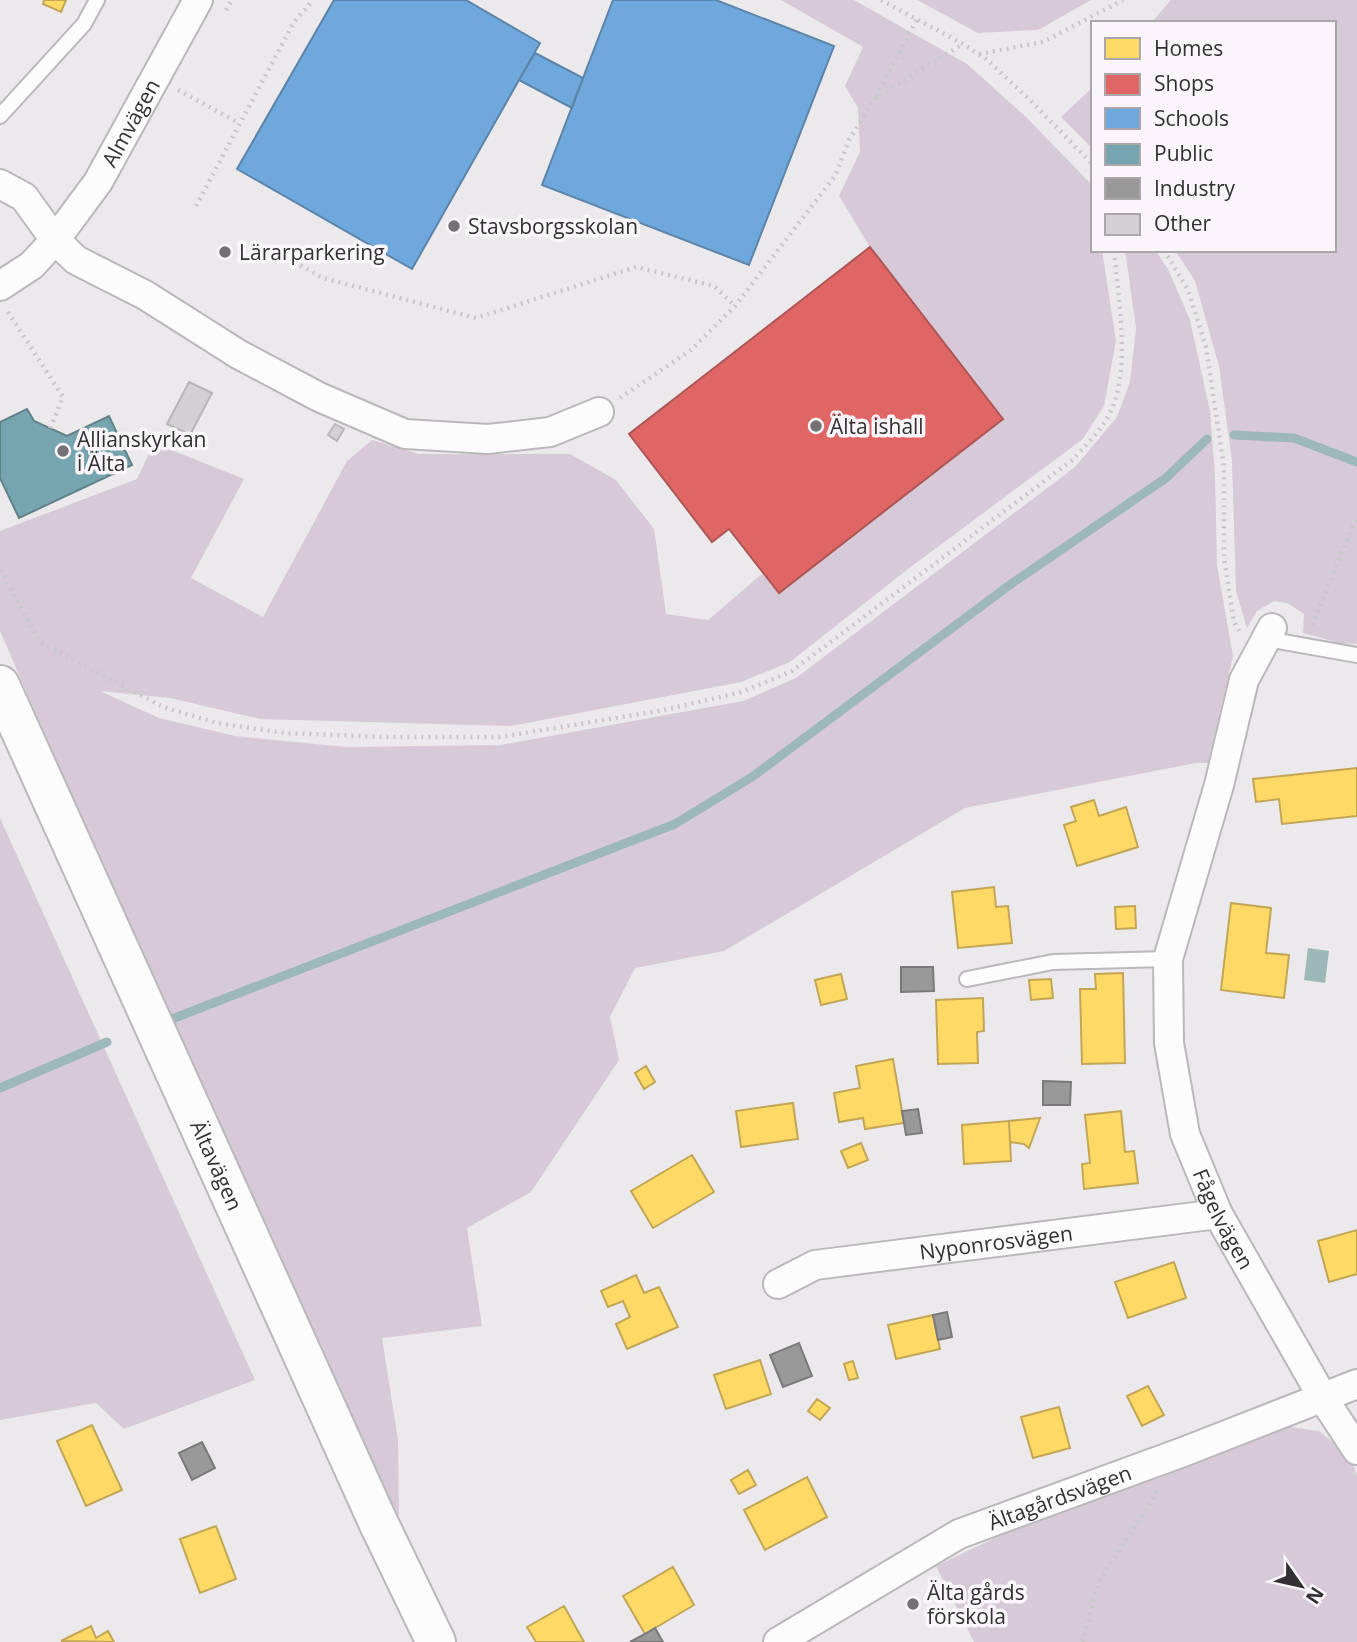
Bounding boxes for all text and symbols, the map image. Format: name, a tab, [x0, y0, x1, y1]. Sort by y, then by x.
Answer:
legend	[1091, 21, 1336, 252]
text: Homes	[1154, 34, 1223, 62]
text: Shops	[1154, 69, 1214, 97]
street label: Almvägen	[95, 74, 166, 172]
text: Schools	[1154, 104, 1229, 132]
text: Public	[1154, 139, 1213, 167]
text: Industry	[1154, 174, 1236, 202]
text: Other	[1154, 209, 1211, 237]
place label: Stavsborgsskolan	[468, 212, 638, 240]
marker: Stavsborgsskolan	[446, 218, 462, 234]
place label: Lärarparkering	[239, 238, 385, 266]
marker: Lärarparkering	[217, 244, 233, 260]
place label: Älta ishall	[830, 412, 924, 440]
marker: Älta ishall	[808, 418, 824, 434]
place label: Allianskyrkan i Älta	[77, 425, 206, 477]
marker: Allianskyrkan i Älta	[55, 443, 71, 459]
street label: Ältavägen	[184, 1116, 249, 1215]
street label: Fågelvägen	[1187, 1164, 1261, 1274]
street label: Nyponrosvägen	[918, 1219, 1074, 1266]
street label: Ältagårdsvägen	[984, 1458, 1135, 1536]
north arrow	[1266, 1551, 1336, 1621]
place label: Älta gårds förskola	[927, 1578, 1025, 1630]
text: N	[1300, 1582, 1330, 1609]
marker: Älta gårds förskola	[905, 1596, 921, 1612]

